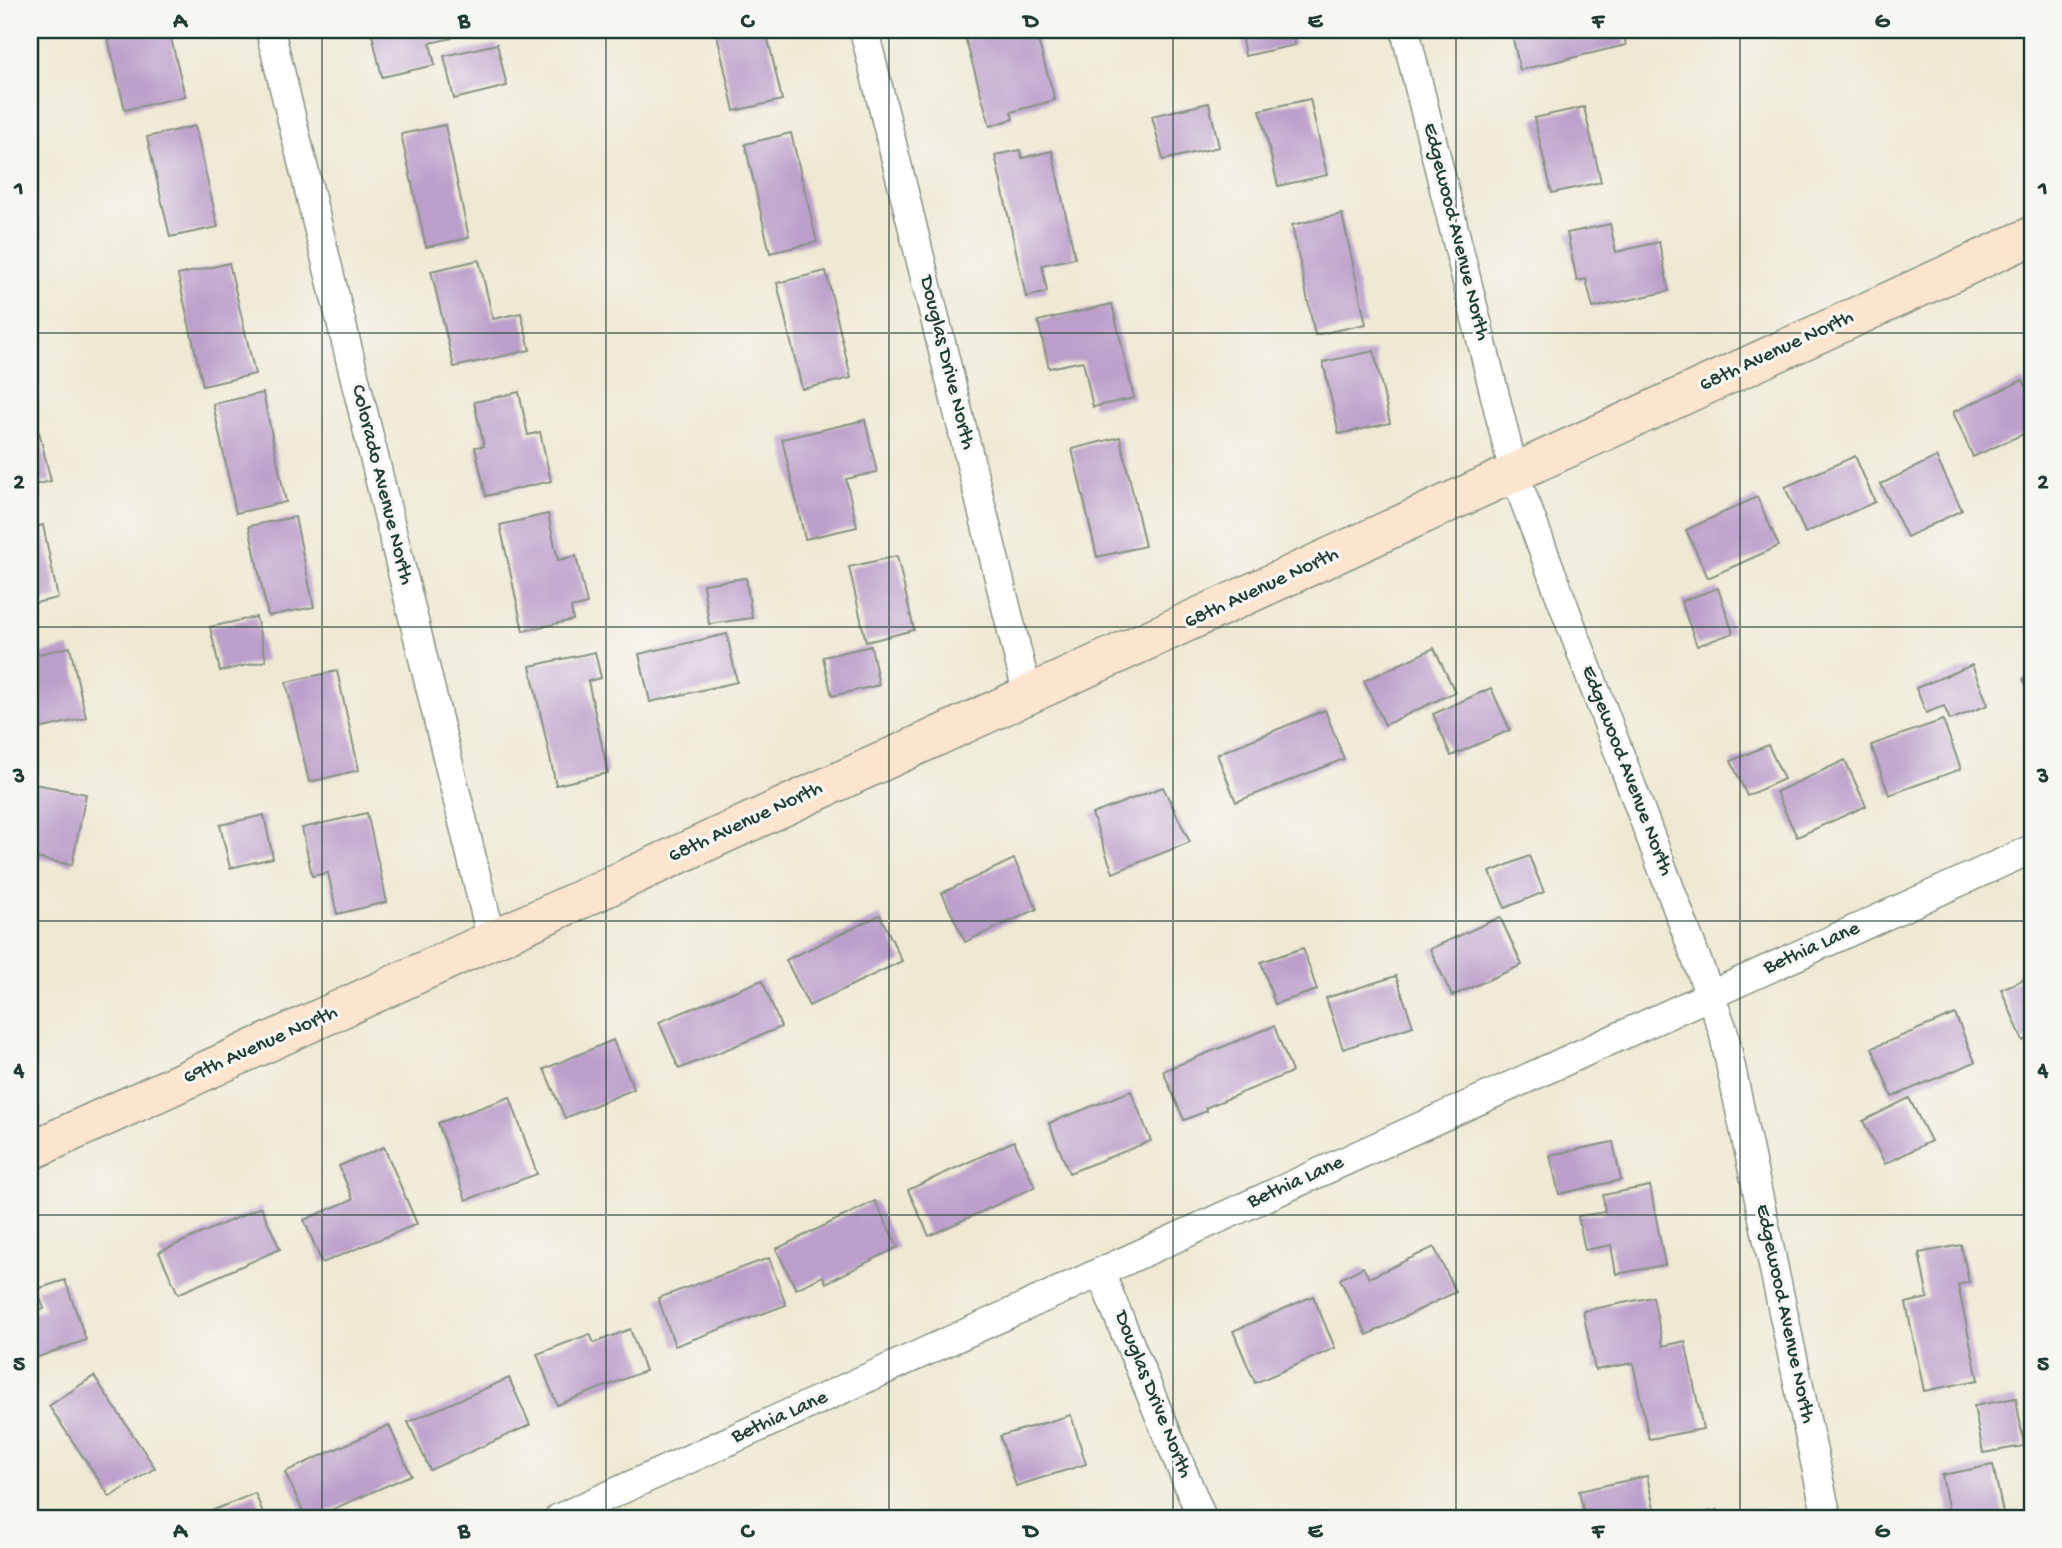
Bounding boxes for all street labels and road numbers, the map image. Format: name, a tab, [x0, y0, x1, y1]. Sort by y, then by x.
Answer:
street label: Edgewood Avenue North	[1416, 121, 1494, 343]
street label: Douglas Drive North	[912, 272, 980, 452]
street label: 68th Avenue North	[1696, 305, 1858, 399]
street label: Colorado Avenue North	[344, 382, 418, 588]
street label: 68th Avenue North	[1181, 542, 1343, 636]
street label: Edgewood Avenue North	[1574, 662, 1678, 880]
street label: 68th Avenue North	[665, 776, 827, 870]
street label: Bethia Lane	[1759, 916, 1865, 982]
street label: 69th Avenue North	[180, 1001, 342, 1091]
street label: Bethia Lane	[1243, 1150, 1349, 1216]
street label: Edgewood Avenue North	[1749, 1202, 1819, 1426]
street label: Douglas Drive North	[1106, 1306, 1197, 1482]
street label: Bethia Lane	[727, 1385, 833, 1451]

